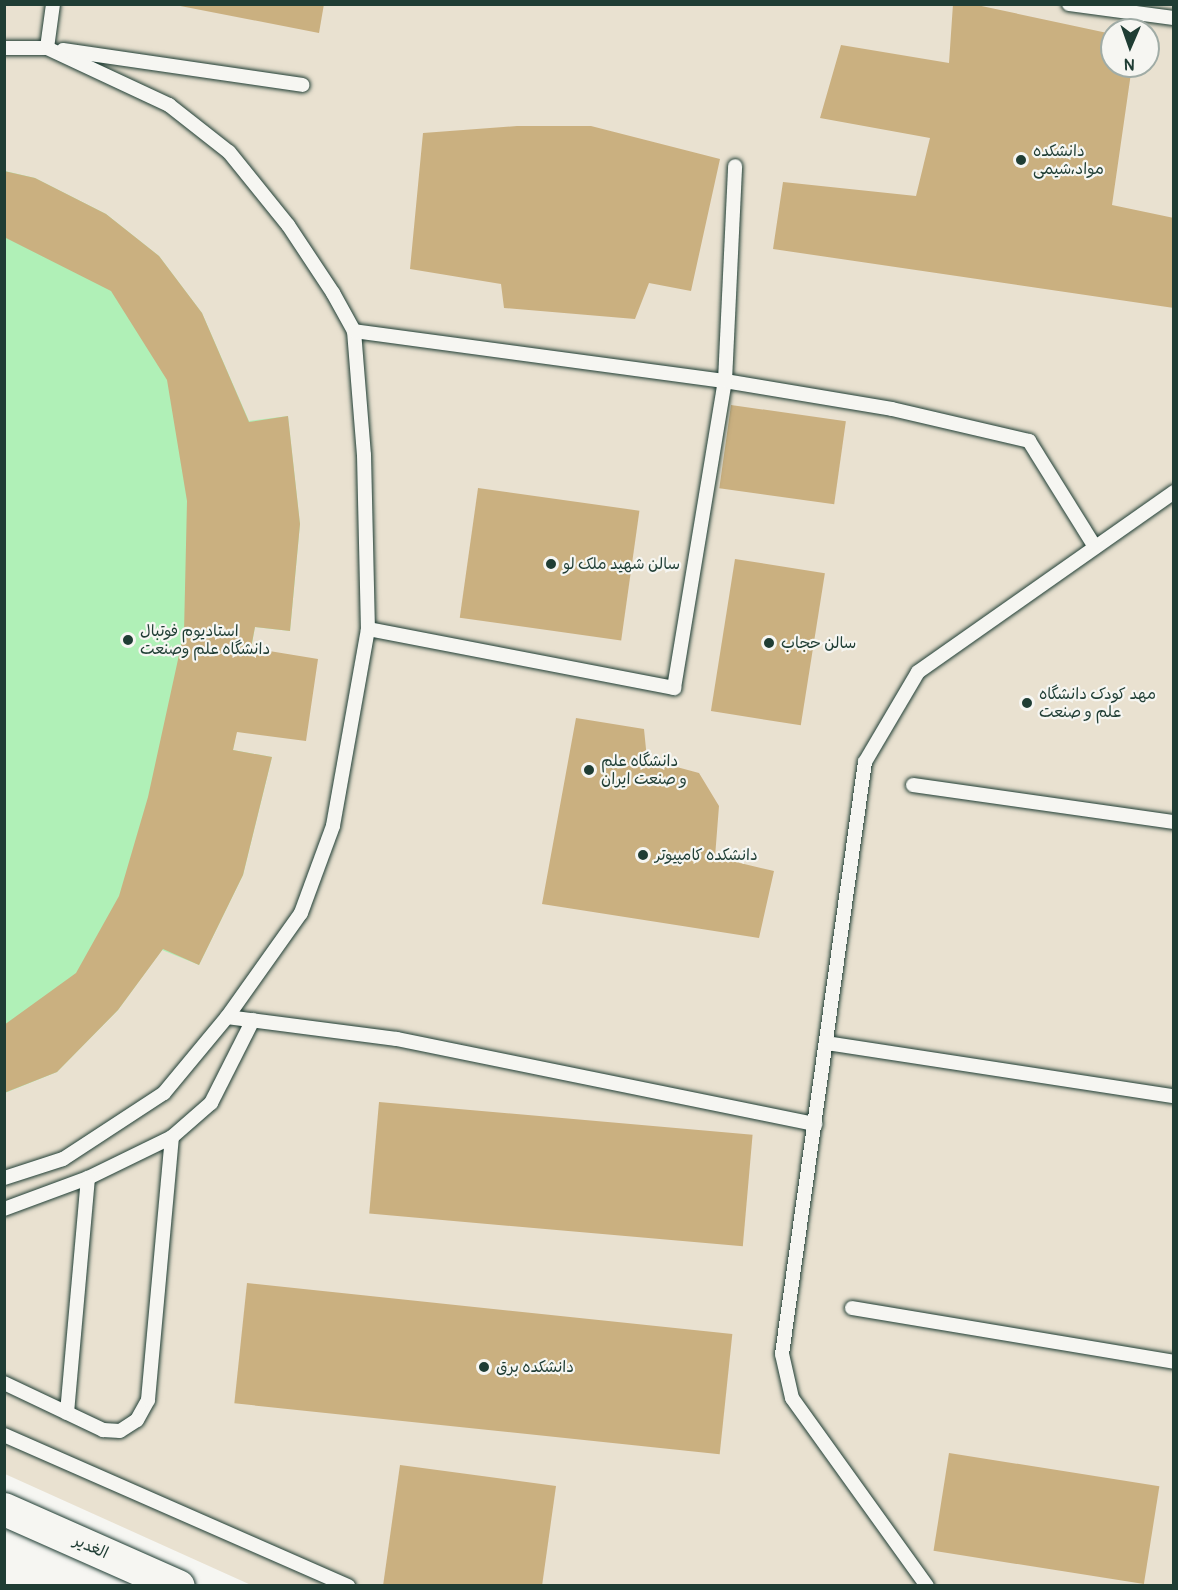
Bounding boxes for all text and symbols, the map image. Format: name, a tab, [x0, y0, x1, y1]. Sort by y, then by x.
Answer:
north arrow	[1100, 18, 1160, 78]
text: N	[1124, 54, 1135, 74]
place label: دانشکده مواد،شیمی	[1033, 141, 1104, 179]
marker: دانشکده مواد،شیمی	[1014, 153, 1028, 167]
place label: سالن شهید ملک لو	[563, 554, 680, 574]
marker: سالن شهید ملک لو	[544, 557, 558, 571]
place label: استادیوم فوتبال دانشگاه علم وصنعت	[140, 621, 270, 659]
marker: استادیوم فوتبال دانشگاه علم وصنعت	[121, 633, 135, 647]
place label: سالن حجاب	[781, 633, 856, 653]
marker: سالن حجاب	[762, 636, 776, 650]
place label: مهد کودک دانشگاه علم و صنعت	[1039, 684, 1156, 722]
marker: مهد کودک دانشگاه علم و صنعت	[1020, 696, 1034, 710]
place label: دانشگاه علم و صنعت ایران	[601, 751, 687, 789]
marker: دانشگاه علم و صنعت ایران	[582, 763, 596, 777]
place label: دانشکده کامپیوتر	[655, 845, 758, 865]
marker: دانشکده کامپیوتر	[636, 848, 650, 862]
place label: دانشکده برق	[496, 1357, 574, 1377]
marker: دانشکده برق	[477, 1360, 491, 1374]
street label: الغدیر	[71, 1531, 111, 1563]

